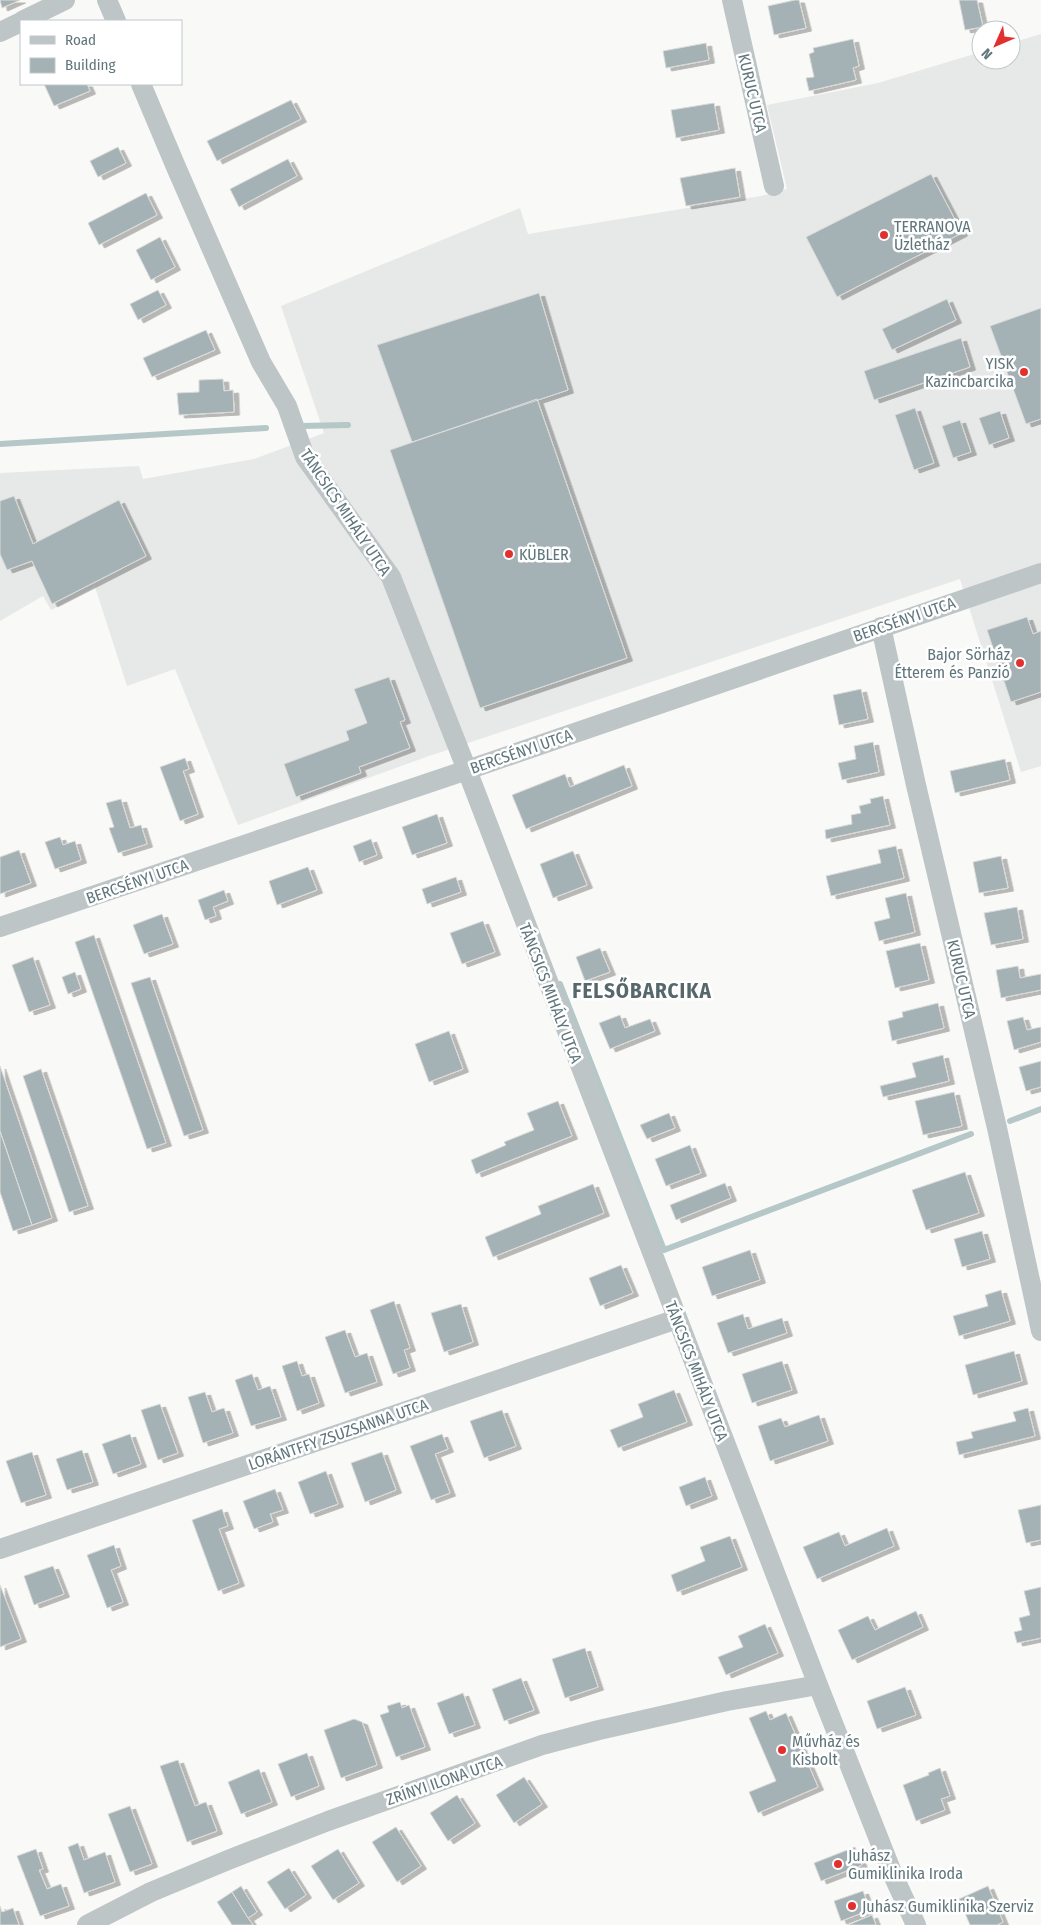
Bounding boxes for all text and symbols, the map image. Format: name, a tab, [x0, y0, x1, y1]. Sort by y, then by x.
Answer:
legend	[20, 20, 182, 85]
north arrow	[971, 20, 1021, 70]
text: Road	[65, 31, 96, 49]
text: N	[978, 45, 996, 63]
street label: KURUC UTCA	[734, 52, 771, 135]
text: Building	[65, 56, 116, 74]
place label: TERRANOVA Üzletház	[894, 217, 971, 254]
marker: TERRANOVA Üzletház	[878, 229, 890, 241]
place label: YISK Kazincbarcika	[925, 354, 1015, 391]
marker: YISK Kazincbarcika	[1018, 366, 1030, 378]
street label: TÁNCSICS MIHÁLY UTCA	[296, 445, 395, 580]
place label: KÜBLER	[519, 545, 569, 564]
marker: KÜBLER	[503, 548, 515, 560]
street label: BERCSÉNYI UTCA	[851, 593, 958, 646]
place label: Bajor Sörház Étterem és Panzió	[894, 645, 1010, 682]
marker: Bajor Sörház Étterem és Panzió	[1014, 657, 1026, 669]
street label: BERCSÉNYI UTCA	[468, 725, 575, 778]
street label: BERCSÉNYI UTCA	[84, 855, 191, 908]
street label: TÁNCSICS MIHÁLY UTCA	[515, 920, 586, 1066]
street label: KURUC UTCA	[943, 938, 980, 1021]
district label: FELSŐBARCIKA	[572, 977, 712, 1004]
street label: TÁNCSICS MIHÁLY UTCA	[661, 1298, 732, 1444]
street label: LORÁNTFFY ZSUZSANNA UTCA	[246, 1395, 431, 1474]
place label: Művház és Kisbolt	[792, 1732, 860, 1769]
marker: Művház és Kisbolt	[776, 1744, 788, 1756]
street label: ZRÍNYI ILONA UTCA	[384, 1752, 505, 1809]
place label: Juhász Gumiklinika Iroda	[848, 1846, 963, 1883]
marker: Juhász Gumiklinika Iroda	[832, 1858, 844, 1870]
place label: Juhász Gumiklinika Szerviz	[862, 1897, 1034, 1916]
marker: Juhász Gumiklinika Szerviz	[846, 1900, 858, 1912]

